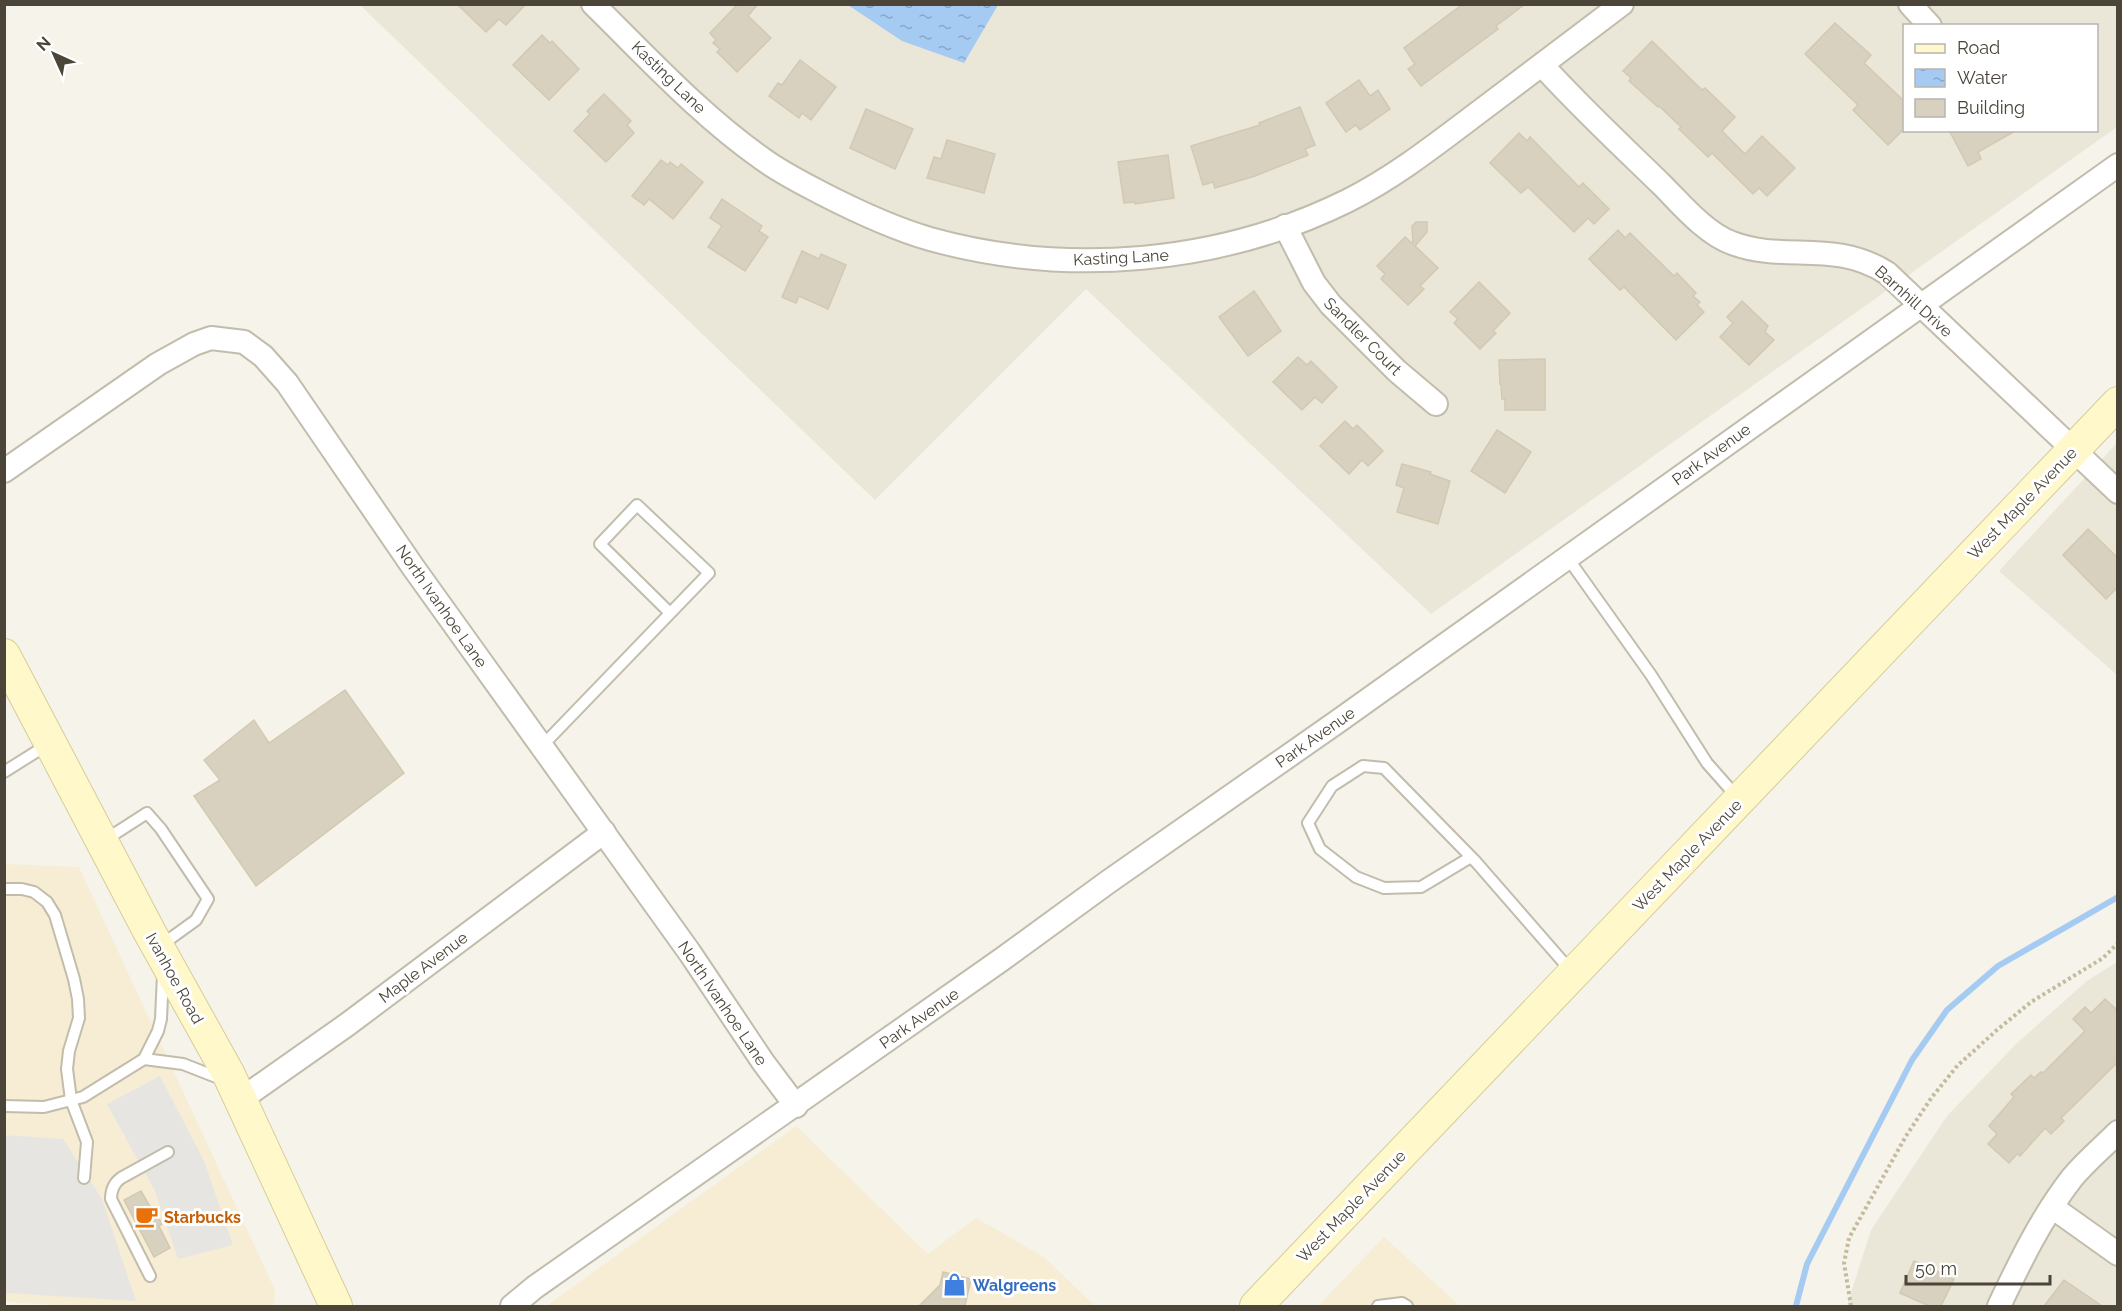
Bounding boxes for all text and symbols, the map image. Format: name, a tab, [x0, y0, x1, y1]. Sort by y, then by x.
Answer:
north arrow	[24, 24, 84, 84]
legend	[1903, 24, 2098, 132]
text: N	[33, 33, 55, 55]
street label: Kasting Lane	[628, 37, 710, 117]
text: Road	[1957, 37, 2000, 58]
text: Water	[1957, 67, 2008, 88]
text: Building	[1957, 97, 2025, 118]
street label: Kasting Lane	[1073, 246, 1169, 269]
street label: Barnhill Drive	[1871, 262, 1956, 341]
street label: Sandler Court	[1320, 294, 1406, 379]
street label: Park Avenue	[1668, 420, 1754, 489]
street label: West Maple Avenue	[1964, 443, 2081, 563]
street label: North Ivanhoe Lane	[392, 541, 491, 671]
street label: Park Avenue	[1272, 703, 1359, 772]
street label: West Maple Avenue	[1629, 795, 1746, 915]
street label: Maple Avenue	[375, 928, 471, 1007]
street label: Ivanhoe Road	[142, 929, 207, 1027]
street label: North Ivanhoe Lane	[674, 938, 771, 1069]
street label: Park Avenue	[876, 984, 963, 1053]
street label: West Maple Avenue	[1293, 1146, 1410, 1266]
cafe icon: Starbucks	[133, 1204, 159, 1230]
place label: Starbucks	[164, 1208, 241, 1227]
scale bar	[1906, 1248, 2050, 1286]
text: 50 m	[1915, 1258, 1957, 1279]
shop icon: Walgreens	[942, 1272, 968, 1298]
place label: Walgreens	[973, 1276, 1056, 1295]

